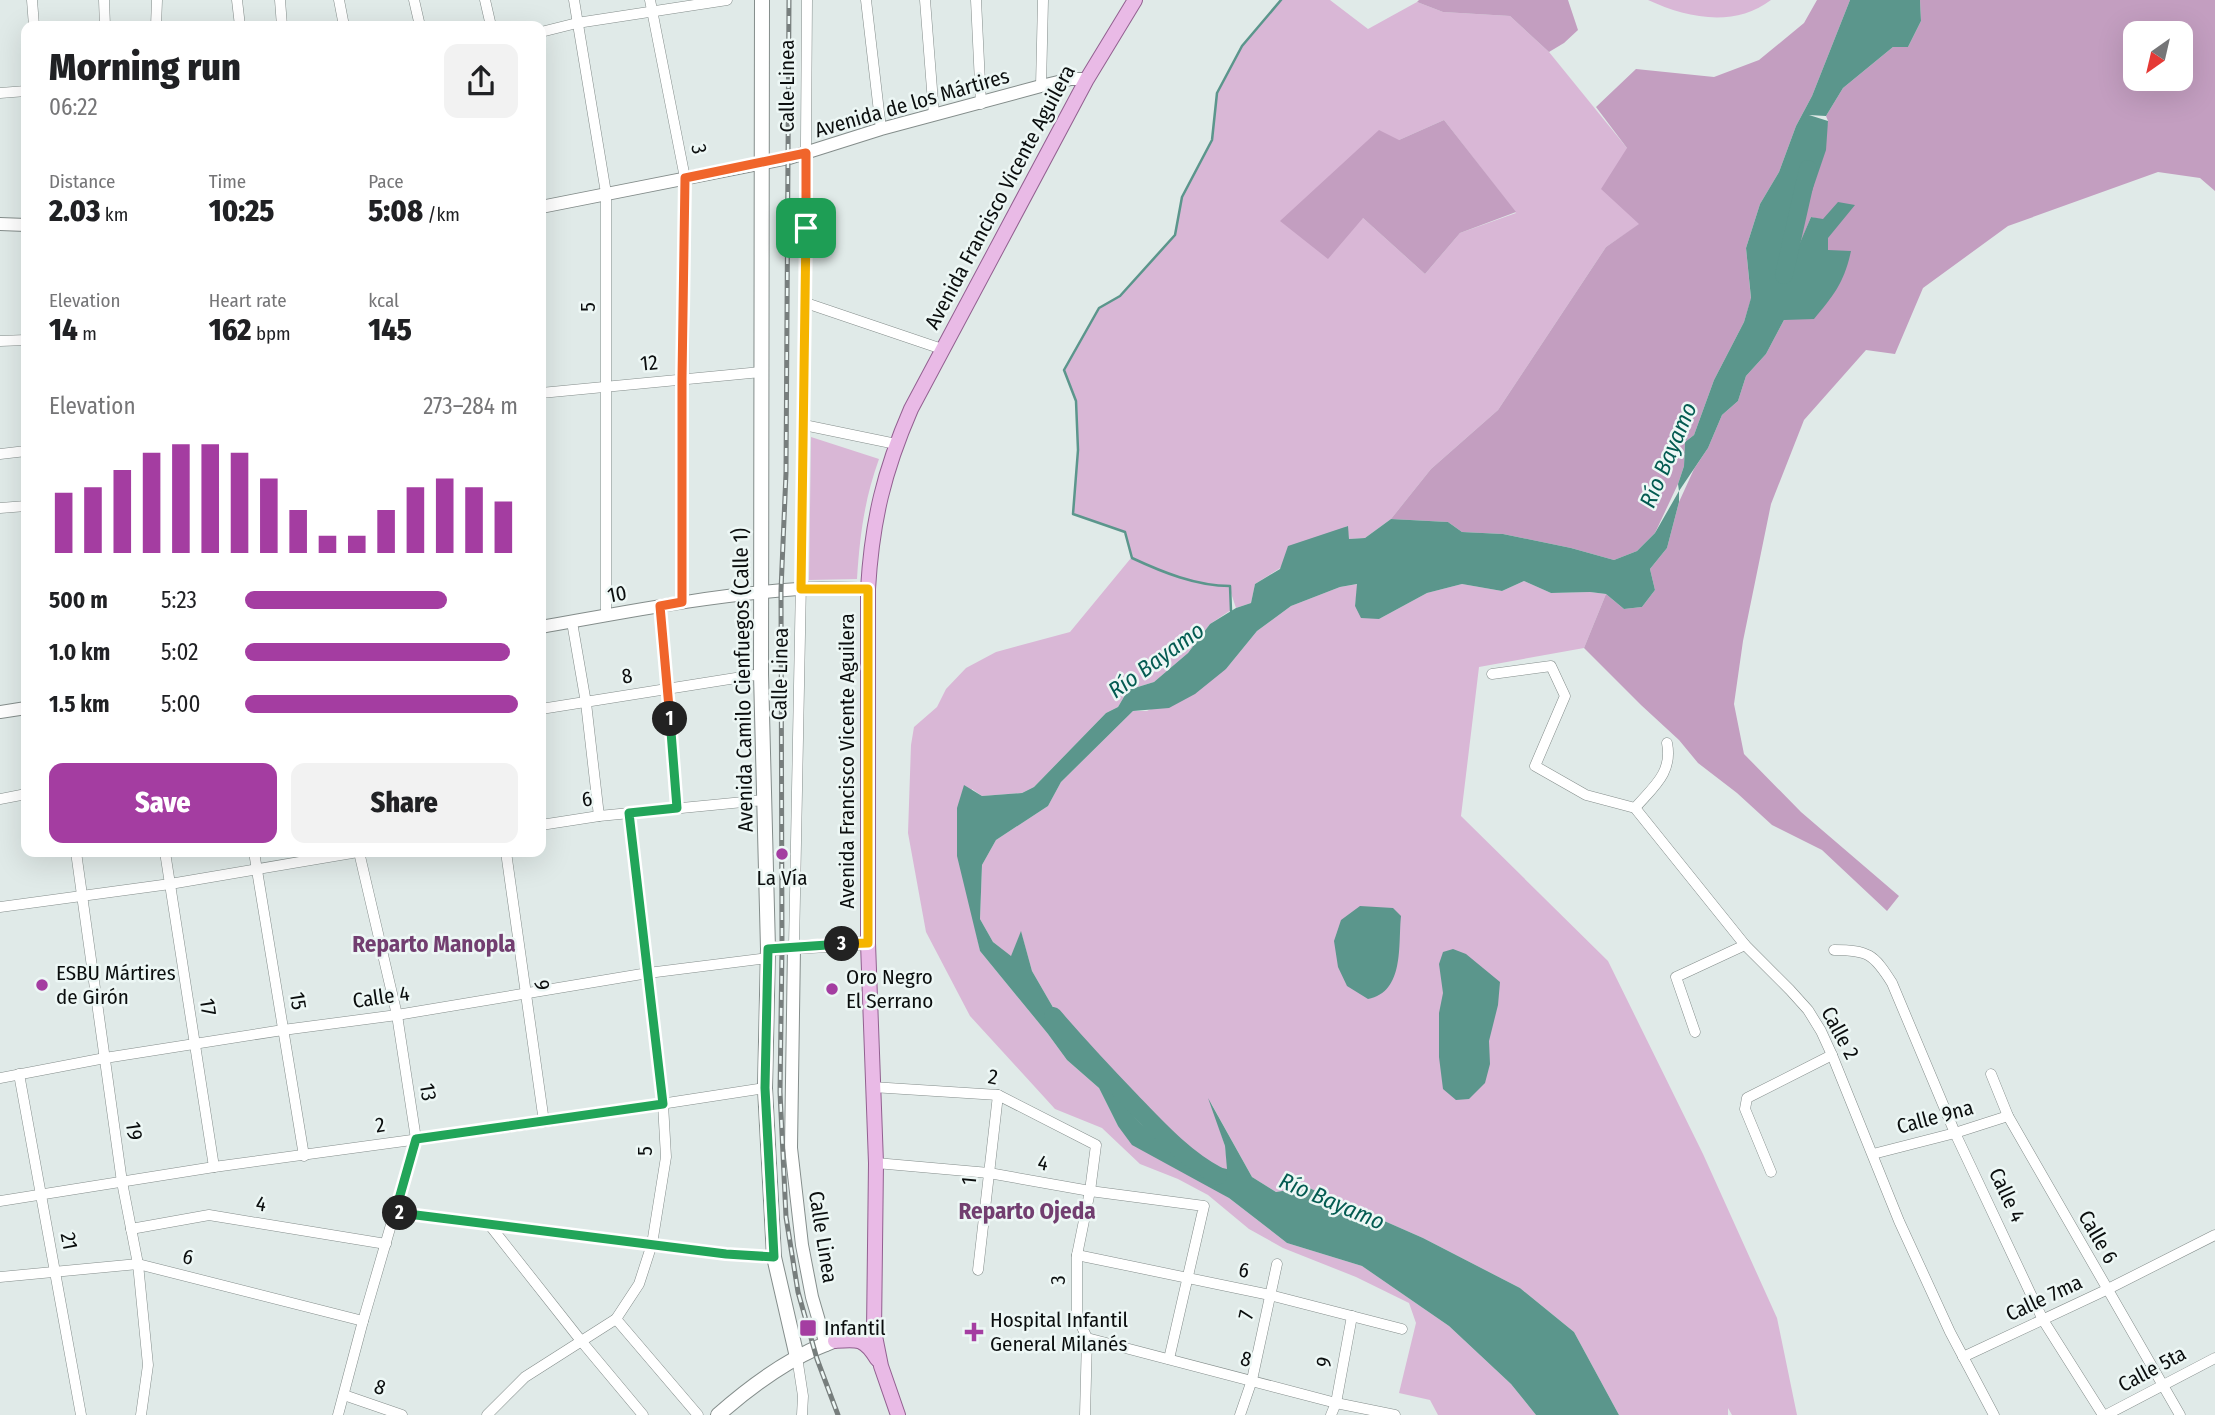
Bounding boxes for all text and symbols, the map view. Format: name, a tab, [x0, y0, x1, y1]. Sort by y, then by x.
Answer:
north arrow	[2123, 21, 2193, 91]
map controls	[2123, 21, 2193, 91]
street label: Calle Linea	[774, 40, 800, 132]
text: Morning run	[49, 44, 241, 90]
button: share	[444, 44, 518, 118]
street label: Avenida Francisco Vicente Aguilera	[919, 60, 1081, 334]
street label: Avenida de los Mártires	[812, 63, 1012, 143]
text: 06:22	[49, 93, 98, 121]
street label: 3	[685, 142, 713, 156]
text: Distance	[49, 170, 116, 193]
text: Time	[209, 170, 246, 193]
text: Pace	[368, 170, 404, 193]
text: 2.03	[49, 193, 100, 229]
text: 10:25	[209, 193, 274, 229]
text: 5:08	[368, 193, 423, 229]
pin	[776, 198, 836, 258]
text: km	[100, 203, 128, 226]
text: /km	[423, 203, 460, 226]
icon: arrive	[787, 209, 825, 247]
text: Elevation	[49, 289, 121, 312]
text: Heart rate	[209, 289, 287, 312]
text: kcal	[368, 289, 399, 312]
street label: 5	[575, 302, 601, 312]
text: 14	[49, 312, 78, 348]
text: 162	[209, 312, 251, 348]
text: 145	[368, 312, 412, 348]
text: m	[78, 322, 97, 345]
text: bpm	[251, 322, 291, 345]
street label: 12	[639, 349, 659, 377]
text: Elevation	[49, 392, 136, 420]
text: 273–284 m	[423, 392, 518, 420]
water label: Río Bayamo	[1633, 398, 1703, 512]
street label: Avenida Camilo Cienfuegos (Calle 1)	[727, 528, 759, 832]
street label: 10	[605, 579, 629, 609]
text: 500 m	[49, 586, 108, 614]
text: 5:23	[161, 586, 197, 614]
street label: Avenida Francisco Vicente Aguilera	[834, 613, 860, 909]
water label: Río Bayamo	[1103, 616, 1209, 704]
street label: Calle Linea	[766, 627, 794, 721]
text: 1.0 km	[49, 638, 110, 666]
text: 5:02	[161, 638, 198, 666]
street label: 8	[620, 662, 634, 690]
text: 1.5 km	[49, 690, 110, 718]
text: 5:00	[161, 690, 200, 718]
pin: 1	[652, 702, 688, 736]
text: 1	[665, 707, 674, 730]
button: Save	[49, 763, 277, 843]
button: Share	[291, 763, 518, 843]
street label: 6	[580, 785, 594, 813]
marker: La Vía	[774, 846, 790, 862]
place label: La Vía	[757, 865, 807, 891]
pin: 3	[824, 926, 860, 962]
district label: Reparto Manopla	[352, 930, 516, 958]
text: 3	[837, 932, 846, 955]
place label: ESBU Mártires de Girón	[56, 960, 176, 1010]
place label: Oro Negro El Serrano	[846, 964, 933, 1014]
marker: ESBU Mártires de Girón	[34, 977, 50, 993]
street label: 9	[528, 978, 556, 992]
street label: Calle 4	[351, 980, 411, 1014]
marker: Oro Negro El Serrano	[824, 981, 840, 997]
street label: 15	[284, 990, 312, 1012]
street label: 17	[194, 997, 222, 1017]
street label: Calle 2	[1815, 1002, 1865, 1064]
street label: 2	[986, 1063, 1000, 1091]
street label: 13	[414, 1081, 442, 1103]
street label: Calle 9na	[1894, 1094, 1976, 1140]
street label: 2	[374, 1111, 386, 1139]
street label: 19	[120, 1120, 148, 1142]
street label: 5	[632, 1146, 658, 1156]
street label: 4	[1036, 1149, 1050, 1177]
street label: Calle 4	[1983, 1164, 2031, 1226]
water label: Río Bayamo	[1275, 1166, 1389, 1236]
street label: 1	[956, 1176, 982, 1186]
street label: Calle Linea	[803, 1189, 843, 1285]
street label: 4	[254, 1190, 268, 1218]
pin: 2	[382, 1196, 418, 1230]
district label: Reparto Ojeda	[958, 1197, 1096, 1225]
text: 2	[395, 1201, 404, 1224]
street label: Calle 6	[2072, 1206, 2124, 1268]
street label: 21	[55, 1230, 83, 1252]
street label: 6	[180, 1243, 196, 1271]
street label: 6	[1236, 1256, 1252, 1284]
street label: Calle 7ma	[2002, 1269, 2086, 1327]
street label: 3	[1045, 1275, 1071, 1285]
place label: Hospital Infantil General Milanés	[990, 1307, 1129, 1357]
street label: 7	[1232, 1308, 1260, 1322]
place label: Infantil	[824, 1315, 886, 1341]
marker: Infantil	[798, 1318, 818, 1338]
marker: Hospital Infantil General Milanés	[964, 1322, 984, 1342]
street label: Calle 5ta	[2114, 1340, 2190, 1398]
street label: 8	[1238, 1345, 1254, 1373]
street label: 9	[1310, 1355, 1338, 1369]
street label: 8	[371, 1373, 389, 1401]

